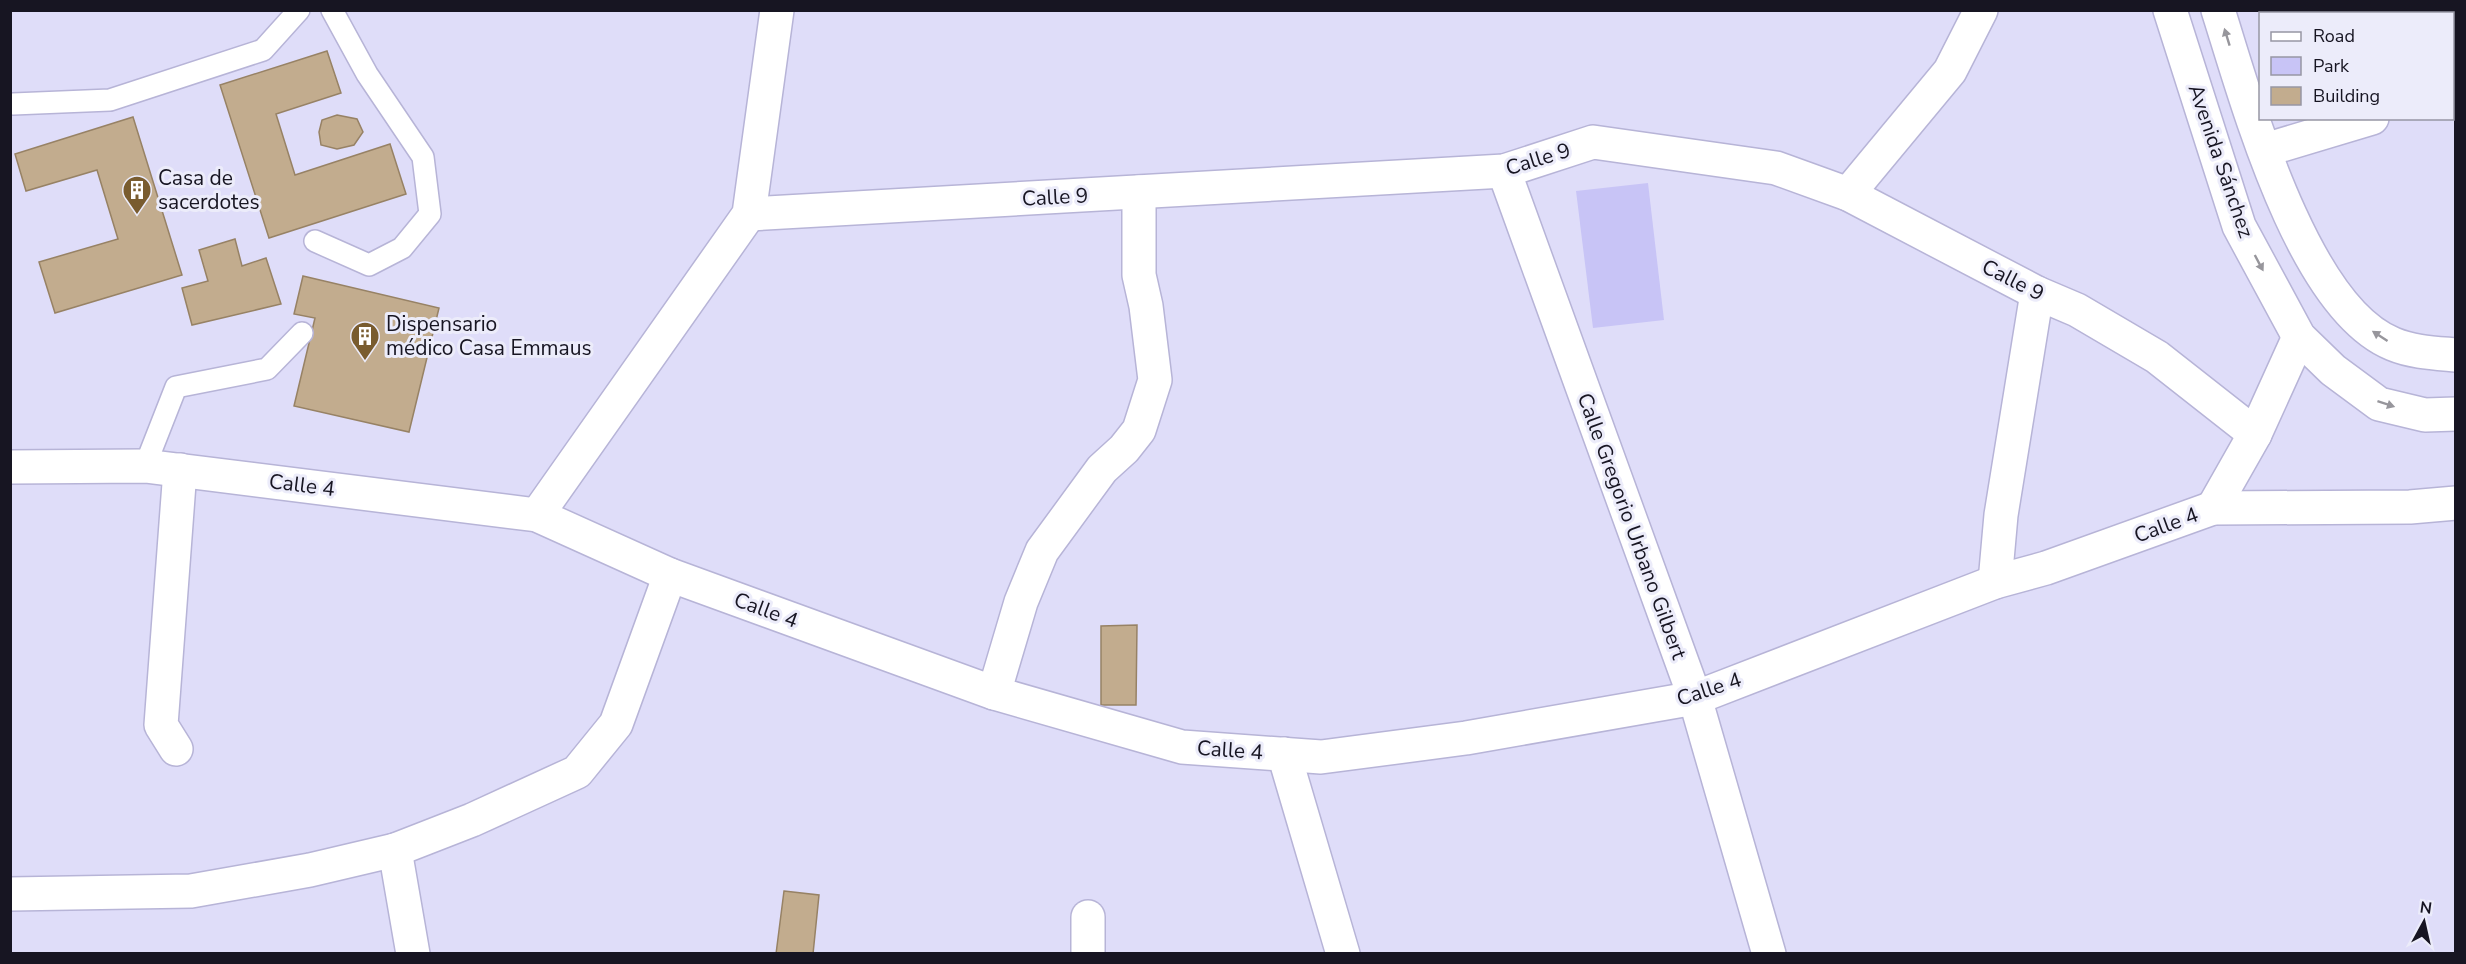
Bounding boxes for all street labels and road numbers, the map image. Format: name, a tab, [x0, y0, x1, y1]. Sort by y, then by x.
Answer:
street label: Avenida Sánchez	[2182, 80, 2260, 242]
street label: Calle 9	[1502, 136, 1574, 182]
street label: Calle 9	[1021, 181, 1089, 213]
street label: Calle 9	[1977, 252, 2049, 308]
street label: Calle Gregorio Urbano Gilbert	[1571, 389, 1694, 664]
street label: Calle 4	[267, 467, 337, 503]
street label: Calle 4	[2130, 500, 2202, 550]
street label: Calle 4	[730, 585, 802, 635]
street label: Calle 4	[1673, 665, 1745, 713]
street label: Calle 4	[1196, 734, 1264, 766]

